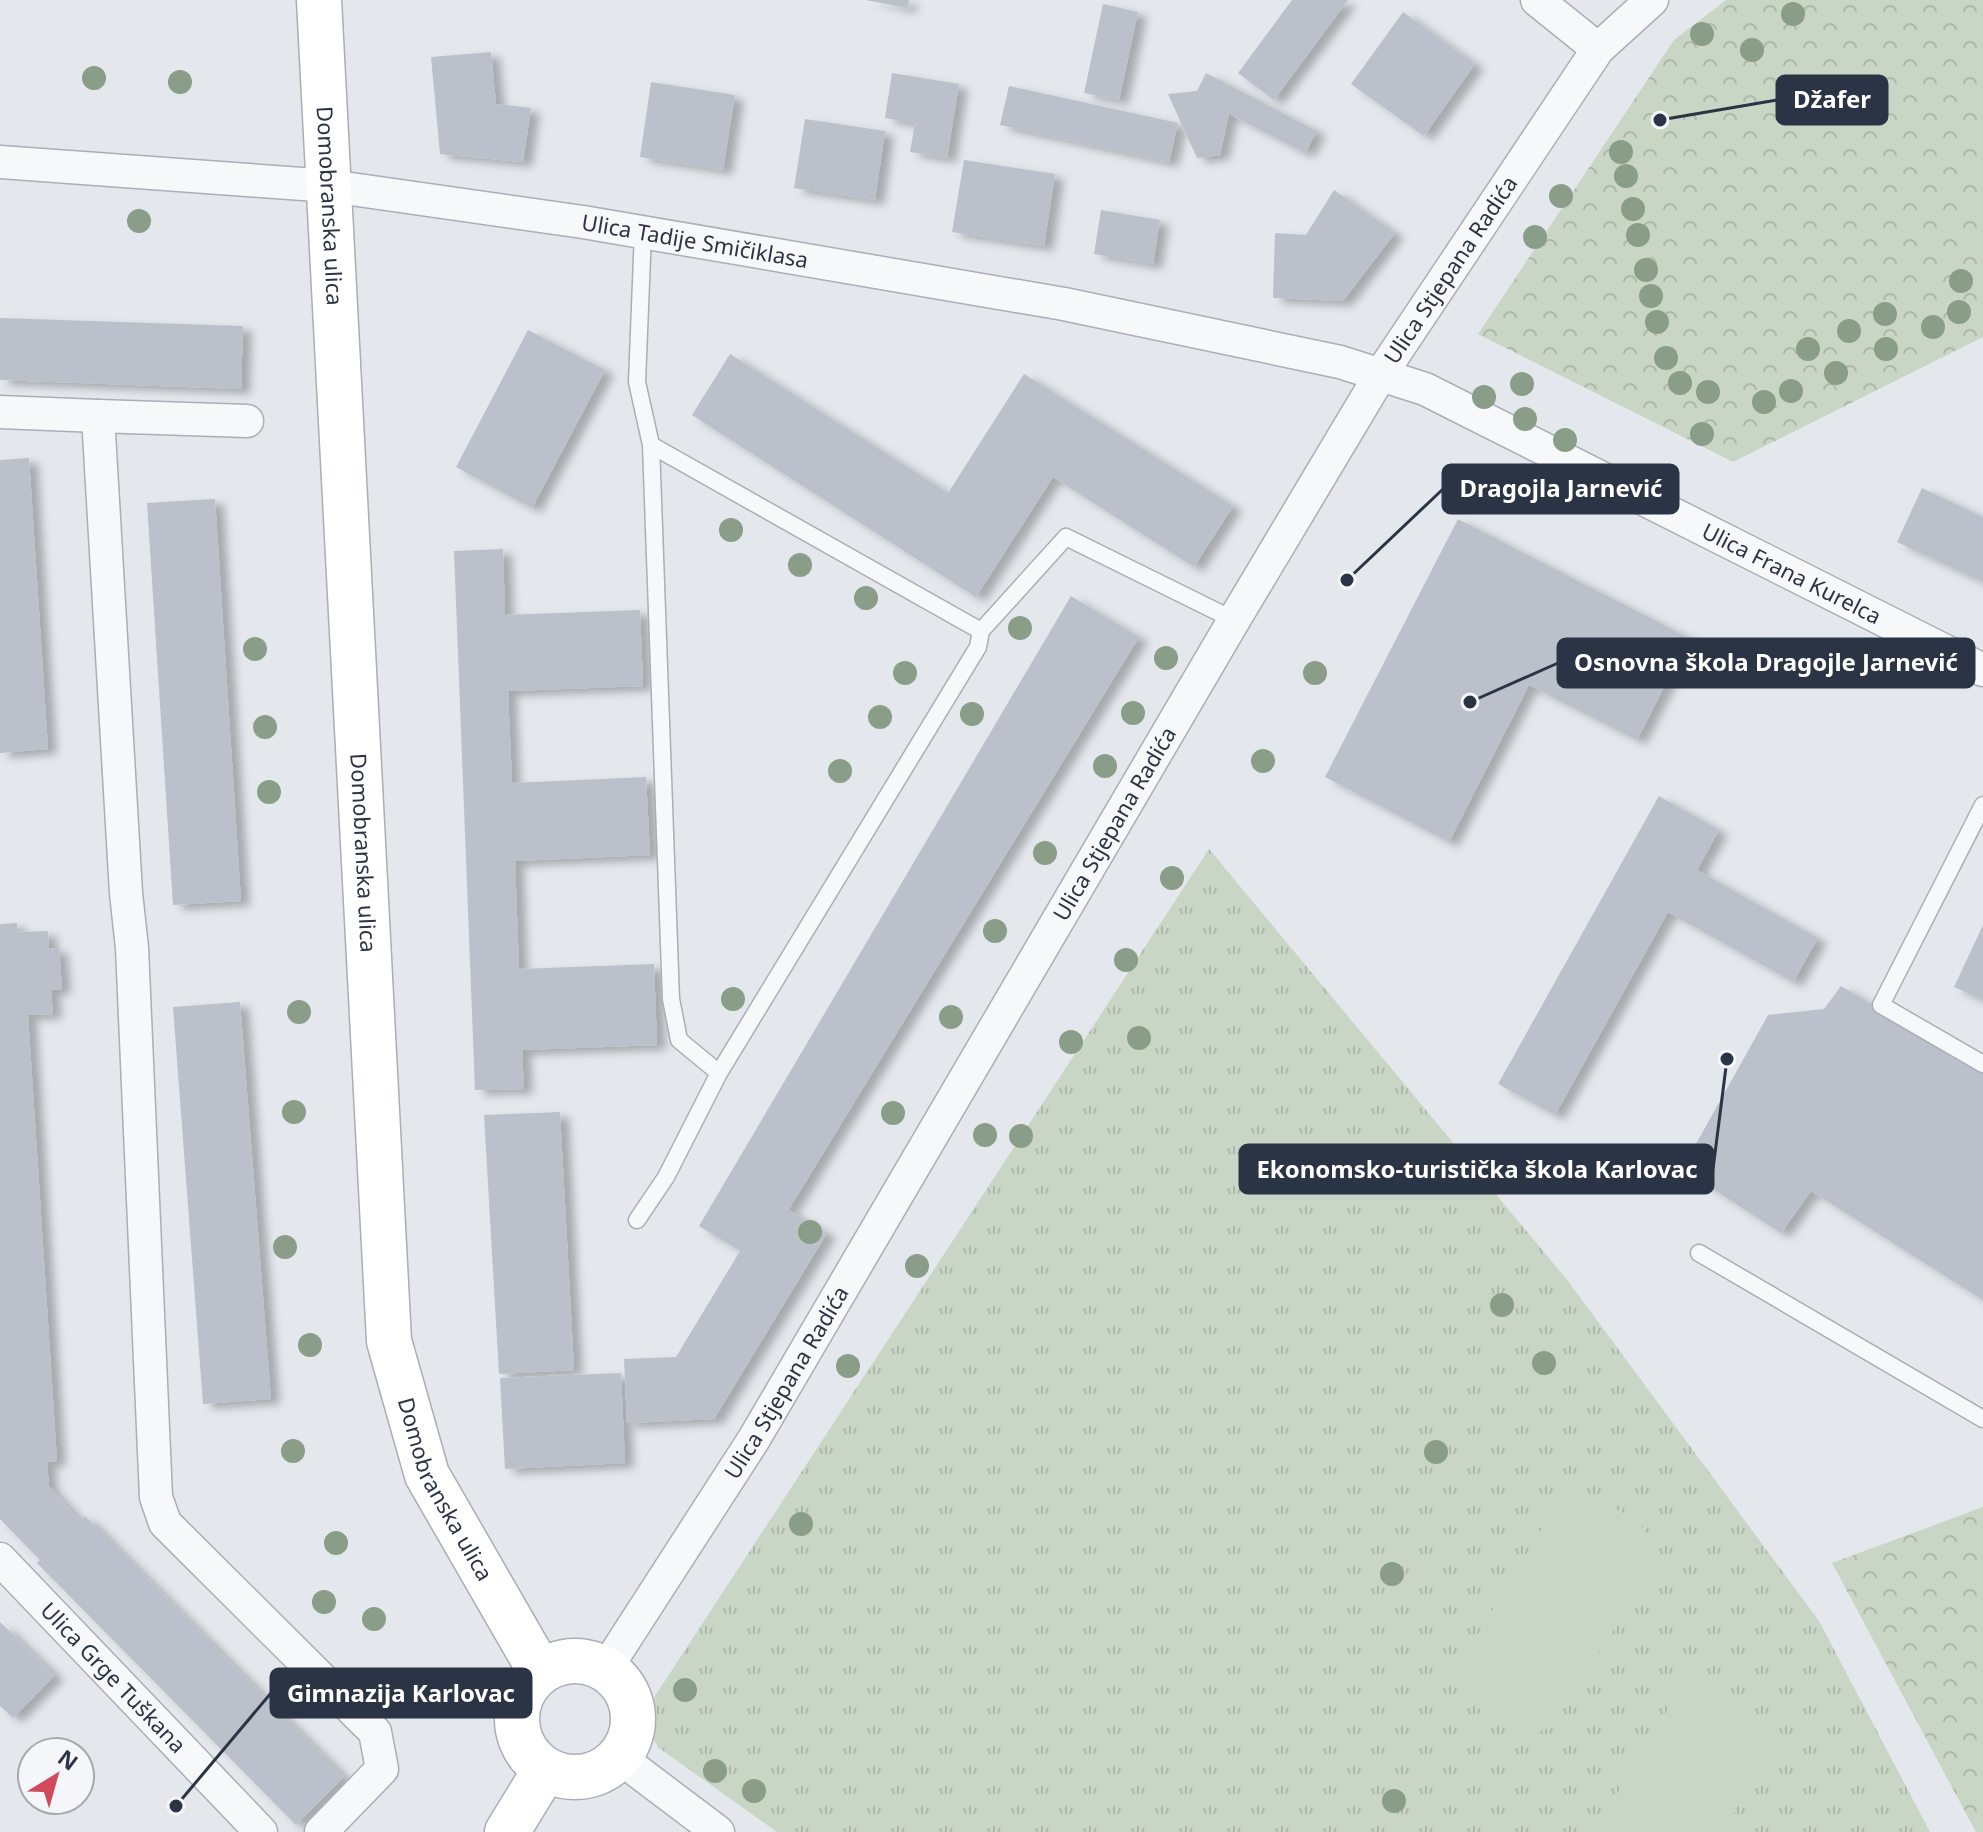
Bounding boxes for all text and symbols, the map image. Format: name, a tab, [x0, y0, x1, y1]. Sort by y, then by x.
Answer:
callout: Džafer	[1777, 76, 1887, 124]
text: Džafer	[1793, 82, 1871, 115]
street label: Domobranska ulica	[311, 105, 351, 306]
street label: Ulica Stjepana Radića	[1376, 169, 1523, 369]
street label: Ulica Tadije Smičiklasa	[580, 206, 811, 274]
callout: Dragojla Jarnević	[1443, 465, 1678, 513]
text: Dragojla Jarnević	[1459, 471, 1663, 504]
street label: Ulica Frana Kurelca	[1697, 515, 1887, 630]
callout: Osnovna škola Dragojle Jarnević	[1558, 639, 1974, 687]
text: Osnovna škola Dragojle Jarnević	[1574, 645, 1958, 678]
street label: Ulica Stjepana Radića	[1045, 721, 1182, 926]
street label: Domobranska ulica	[344, 752, 385, 953]
callout: Ekonomsko-turistička škola Karlovac	[1240, 1145, 1713, 1193]
text: Ekonomsko-turistička škola Karlovac	[1256, 1152, 1698, 1185]
street label: Ulica Stjepana Radića	[716, 1280, 855, 1484]
street label: Domobranska ulica	[392, 1394, 501, 1586]
street label: Ulica Grge Tuškana	[35, 1595, 193, 1759]
callout: Gimnazija Karlovac	[271, 1669, 531, 1717]
text: Gimnazija Karlovac	[287, 1676, 515, 1709]
north arrow	[16, 1736, 96, 1816]
text: N	[52, 1742, 85, 1777]

